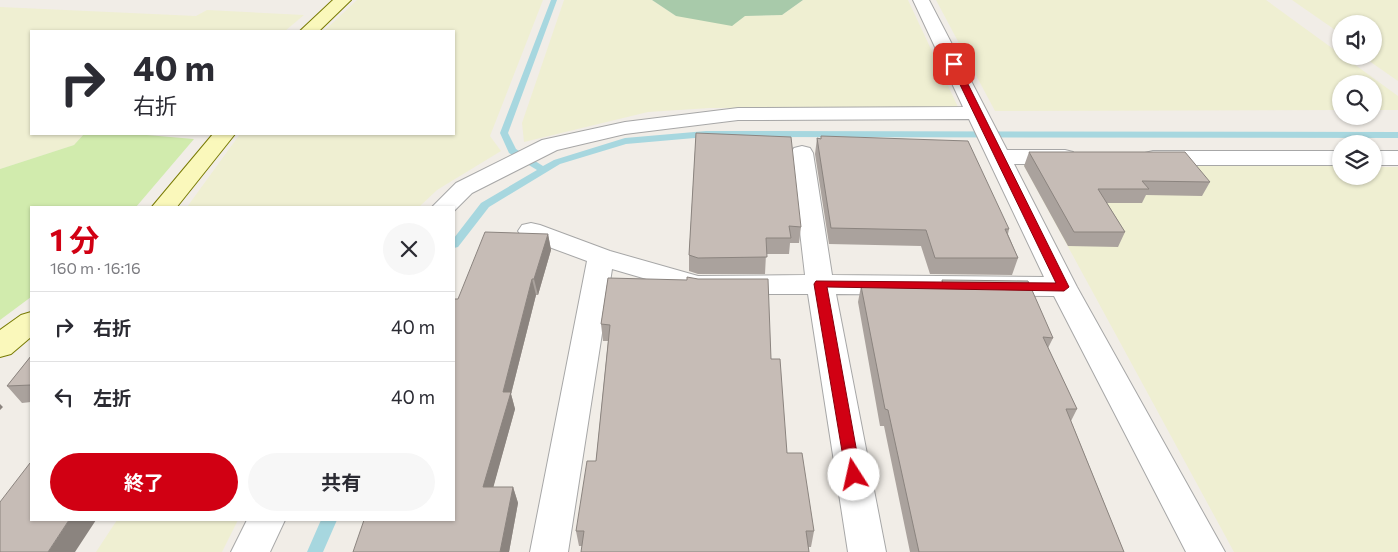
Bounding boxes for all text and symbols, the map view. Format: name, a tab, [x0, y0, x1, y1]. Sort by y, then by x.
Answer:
map controls	[1332, 15, 1382, 185]
button: sound	[1332, 15, 1382, 65]
pin	[933, 43, 975, 85]
text: 40 m	[133, 45, 215, 88]
icon: right	[50, 50, 115, 115]
icon: arrive	[940, 50, 968, 78]
button: search	[1332, 75, 1382, 125]
text: 右折	[133, 92, 177, 119]
button: layers	[1332, 135, 1382, 185]
text: 1 分	[50, 220, 99, 257]
button: close	[383, 223, 435, 275]
text: 160 m · 16:16	[50, 258, 141, 277]
icon: right	[50, 313, 78, 341]
text: 40 m	[391, 315, 435, 338]
text: 右折	[93, 316, 131, 339]
icon: left	[50, 383, 78, 411]
text: 40 m	[391, 385, 435, 408]
text: 左折	[93, 386, 131, 409]
position arrow	[827, 448, 879, 500]
button: 終了	[50, 453, 238, 511]
button: 共有	[248, 453, 435, 511]

